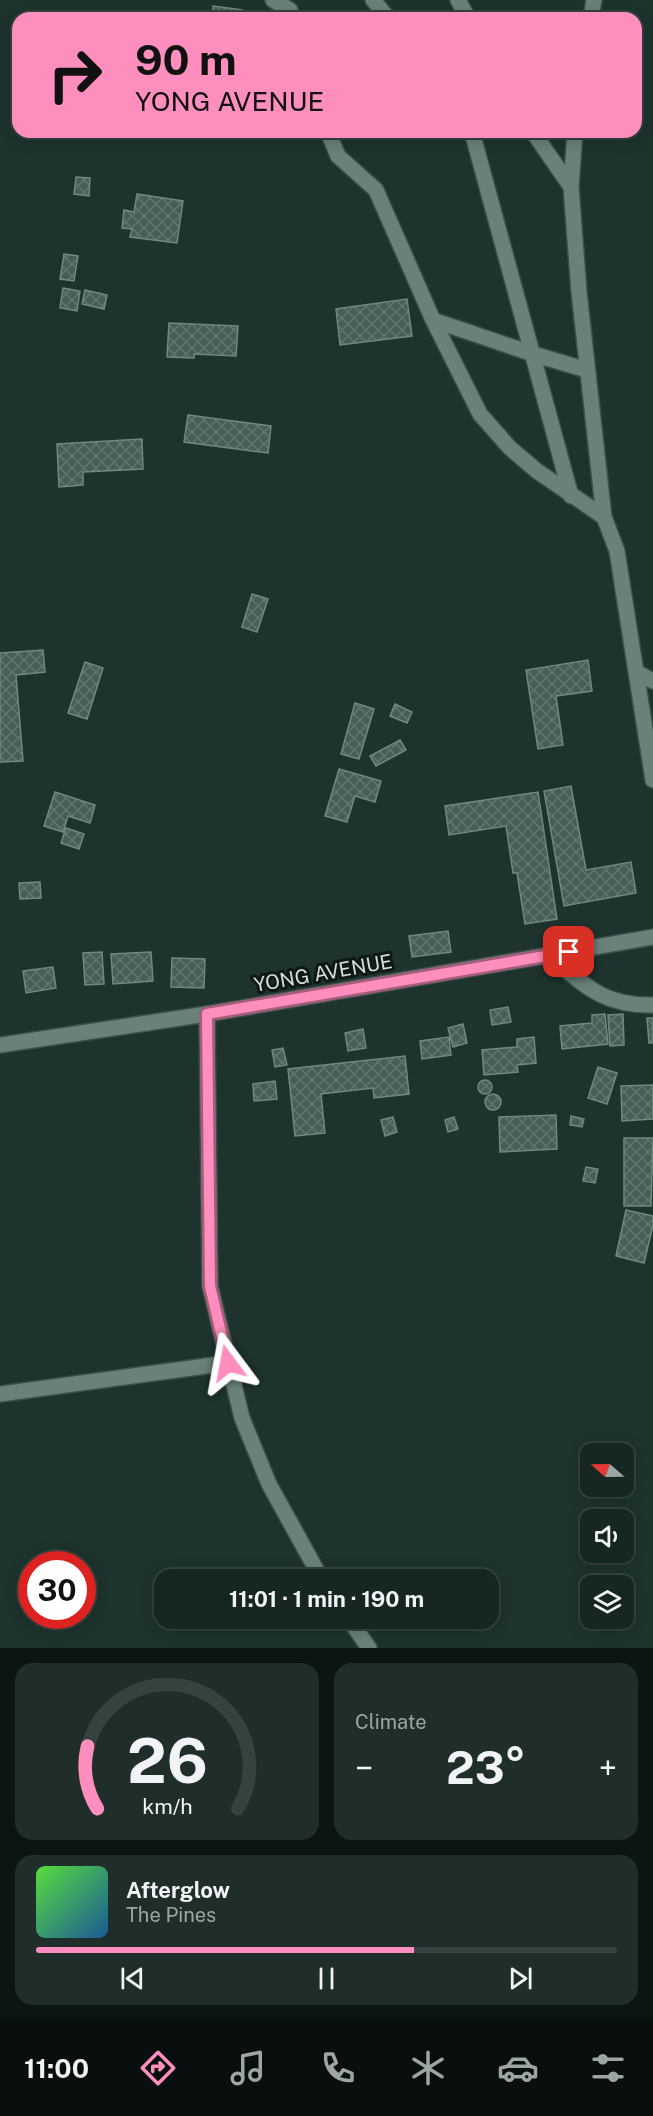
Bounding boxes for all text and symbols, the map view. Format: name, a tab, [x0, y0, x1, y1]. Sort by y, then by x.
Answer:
text: 90 m	[135, 35, 237, 84]
icon: right	[36, 36, 114, 114]
text: YONG AVENUE	[135, 85, 324, 117]
pin	[543, 926, 594, 977]
icon: arrive	[552, 935, 585, 968]
street label: YONG AVENUE	[252, 949, 394, 997]
position arrow	[196, 1331, 260, 1395]
north arrow	[580, 1443, 634, 1497]
map controls	[580, 1443, 634, 1629]
button: sound	[580, 1509, 634, 1563]
speed limit sign: 30	[18, 1551, 96, 1629]
button: layers	[580, 1575, 634, 1629]
text: 11:01 · 1 min · 190 m	[229, 1586, 424, 1612]
text: Climate	[355, 1710, 427, 1734]
text: 26	[127, 1724, 207, 1797]
text: 23°	[446, 1741, 526, 1794]
text: −	[355, 1749, 373, 1787]
text: +	[599, 1749, 617, 1787]
text: km/h	[142, 1794, 192, 1819]
text: Afterglow	[126, 1877, 230, 1903]
text: The Pines	[126, 1903, 216, 1927]
icon: previous	[116, 1962, 149, 1995]
icon: pause	[310, 1962, 343, 1995]
icon: next	[504, 1962, 537, 1995]
icon: directions	[137, 2047, 179, 2089]
icon: music	[227, 2047, 269, 2089]
icon: phone	[317, 2047, 359, 2089]
icon: climate	[407, 2047, 449, 2089]
icon: car	[497, 2047, 539, 2089]
icon: filters	[587, 2047, 629, 2089]
text: 11:00	[24, 2052, 89, 2084]

